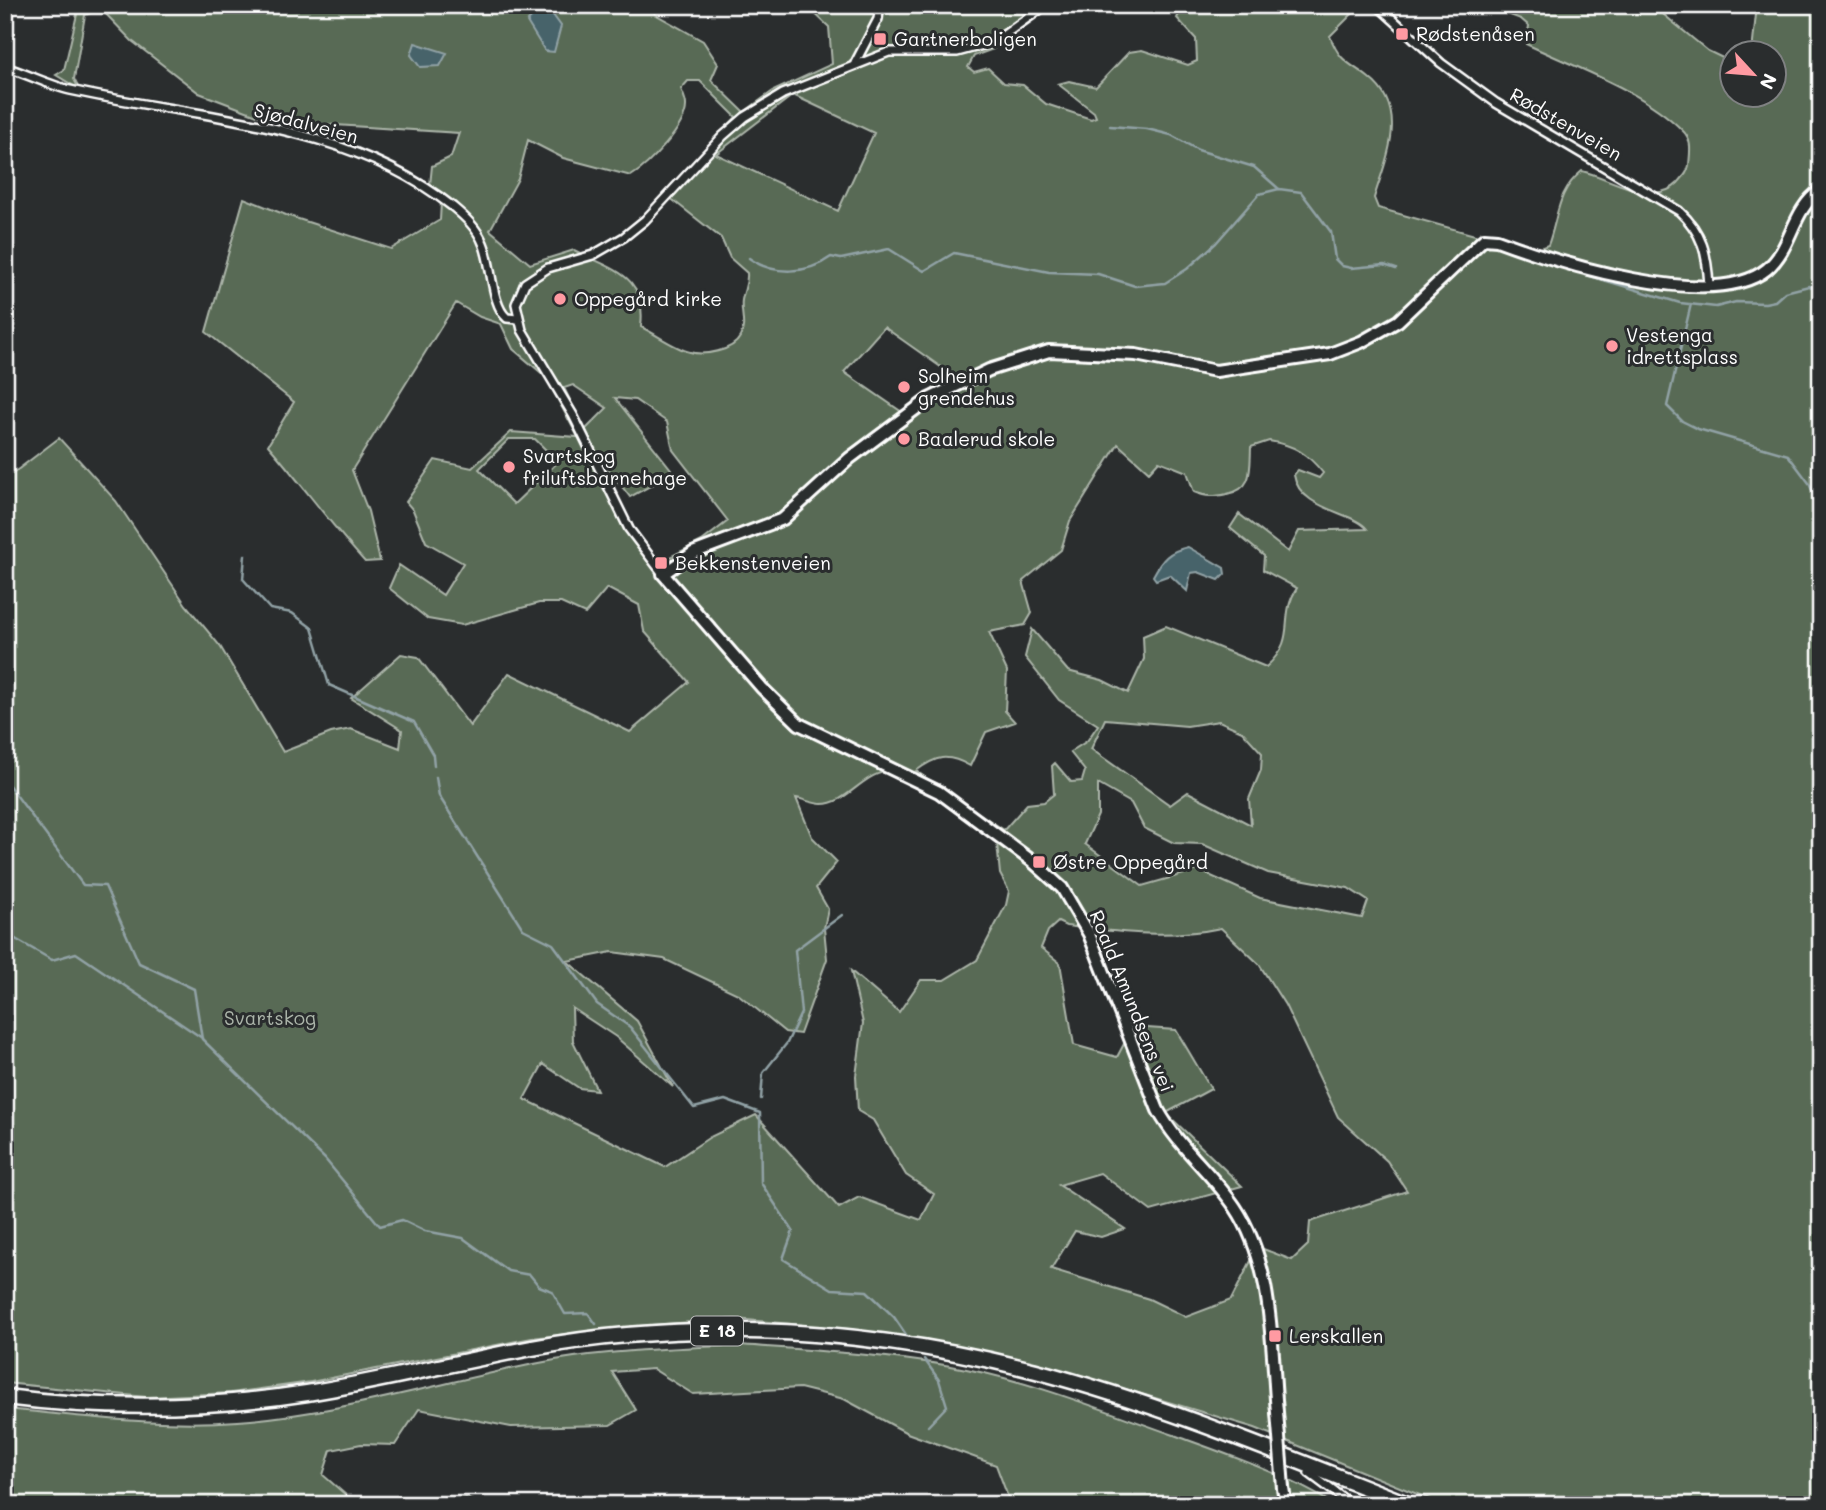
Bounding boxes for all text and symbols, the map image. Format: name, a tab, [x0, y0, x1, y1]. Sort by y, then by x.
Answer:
place label: Rødstenåsen	[1416, 21, 1535, 46]
place label: Gartnerboligen	[894, 26, 1037, 51]
marker: Rødstenåsen	[1394, 26, 1410, 42]
marker: Gartnerboligen	[872, 31, 888, 47]
north arrow	[1717, 38, 1787, 108]
text: N	[1754, 70, 1783, 94]
street label: Rødstenveien	[1506, 81, 1627, 166]
street label: Sjødalveien	[251, 97, 361, 148]
place label: Oppegård kirke	[574, 286, 722, 311]
marker: Oppegård kirke	[552, 291, 568, 307]
place label: Vestenga idrettsplass	[1626, 322, 1738, 369]
marker: Vestenga idrettsplass	[1604, 338, 1620, 354]
place label: Solheim grendehus	[918, 363, 1015, 410]
marker: Solheim grendehus	[896, 379, 912, 395]
place label: Baalerud skole	[918, 426, 1055, 451]
marker: Baalerud skole	[896, 431, 912, 447]
place label: Svartskog friluftsbarnehage	[523, 443, 687, 490]
marker: Svartskog friluftsbarnehage	[501, 459, 517, 475]
place label: Bekkenstenveien	[675, 550, 831, 575]
marker: Bekkenstenveien	[653, 555, 669, 571]
place label: Østre Oppegård	[1053, 849, 1208, 874]
marker: Østre Oppegård	[1031, 854, 1047, 870]
street label: Roald Amundsens vei	[1085, 906, 1180, 1095]
park label: Svartskog	[224, 1005, 316, 1030]
road number: E 18	[691, 1316, 743, 1346]
place label: Lerskallen	[1289, 1323, 1383, 1348]
marker: Lerskallen	[1267, 1328, 1283, 1344]

